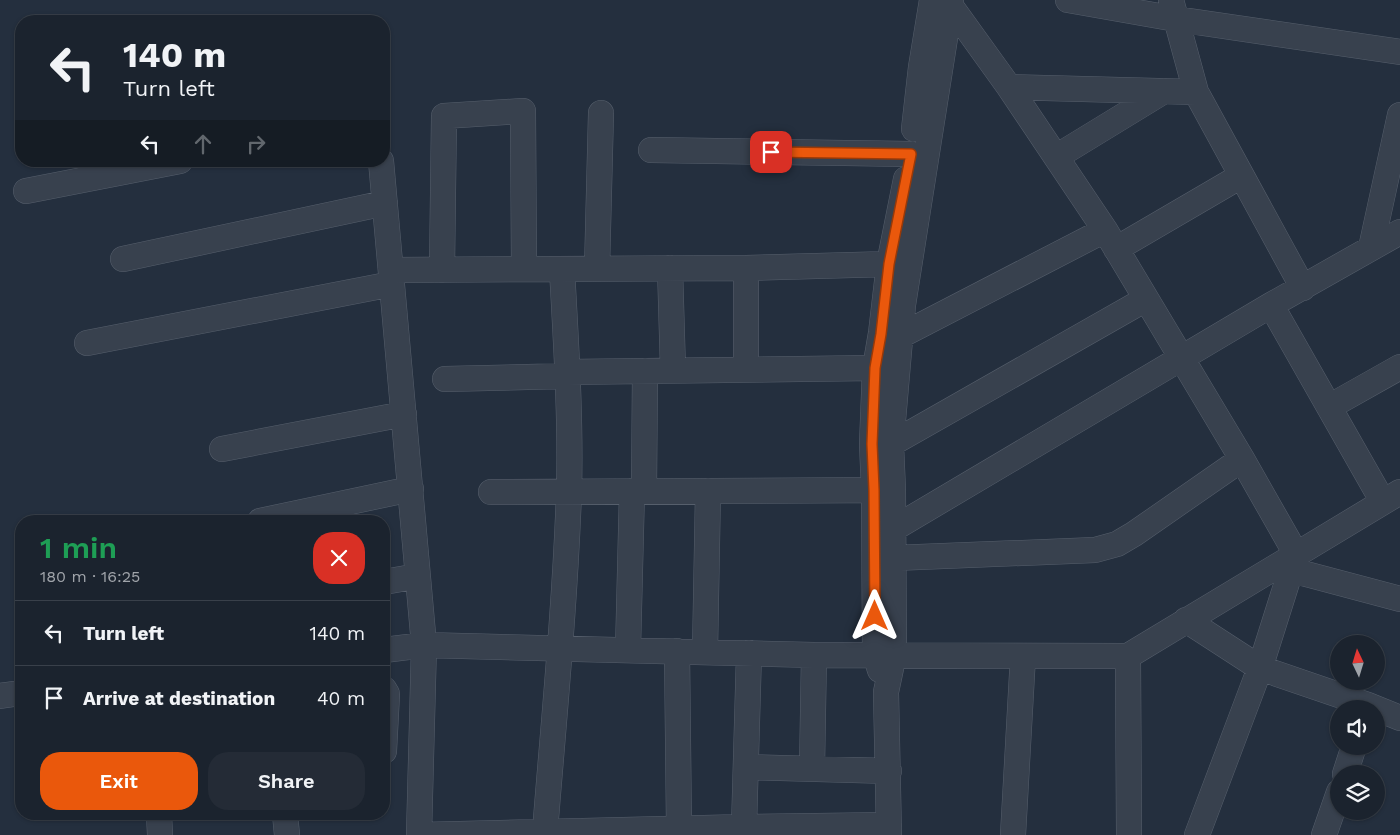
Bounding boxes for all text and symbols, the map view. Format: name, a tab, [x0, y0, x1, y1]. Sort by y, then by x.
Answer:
text: 140 m	[123, 34, 226, 76]
icon: left	[40, 35, 105, 100]
text: Turn left	[123, 76, 215, 101]
icon: left	[136, 130, 164, 158]
icon: ahead	[189, 130, 217, 158]
icon: right	[242, 130, 270, 158]
pin	[750, 131, 792, 173]
icon: arrive	[757, 138, 785, 166]
text: 1 min	[40, 530, 117, 565]
button: close	[313, 532, 365, 584]
text: 180 m · 16:25	[40, 567, 140, 586]
position arrow	[848, 589, 900, 641]
icon: left	[40, 619, 68, 647]
text: Turn left	[83, 622, 164, 645]
text: 140 m	[310, 622, 365, 645]
north arrow	[1330, 635, 1385, 690]
map controls	[1330, 635, 1385, 820]
icon: arrive	[40, 684, 68, 712]
text: Arrive at destination	[83, 687, 275, 710]
text: 40 m	[317, 687, 365, 710]
button: sound	[1330, 700, 1385, 755]
button: Exit	[40, 752, 198, 810]
button: Share	[208, 752, 365, 810]
button: layers	[1330, 765, 1385, 820]

